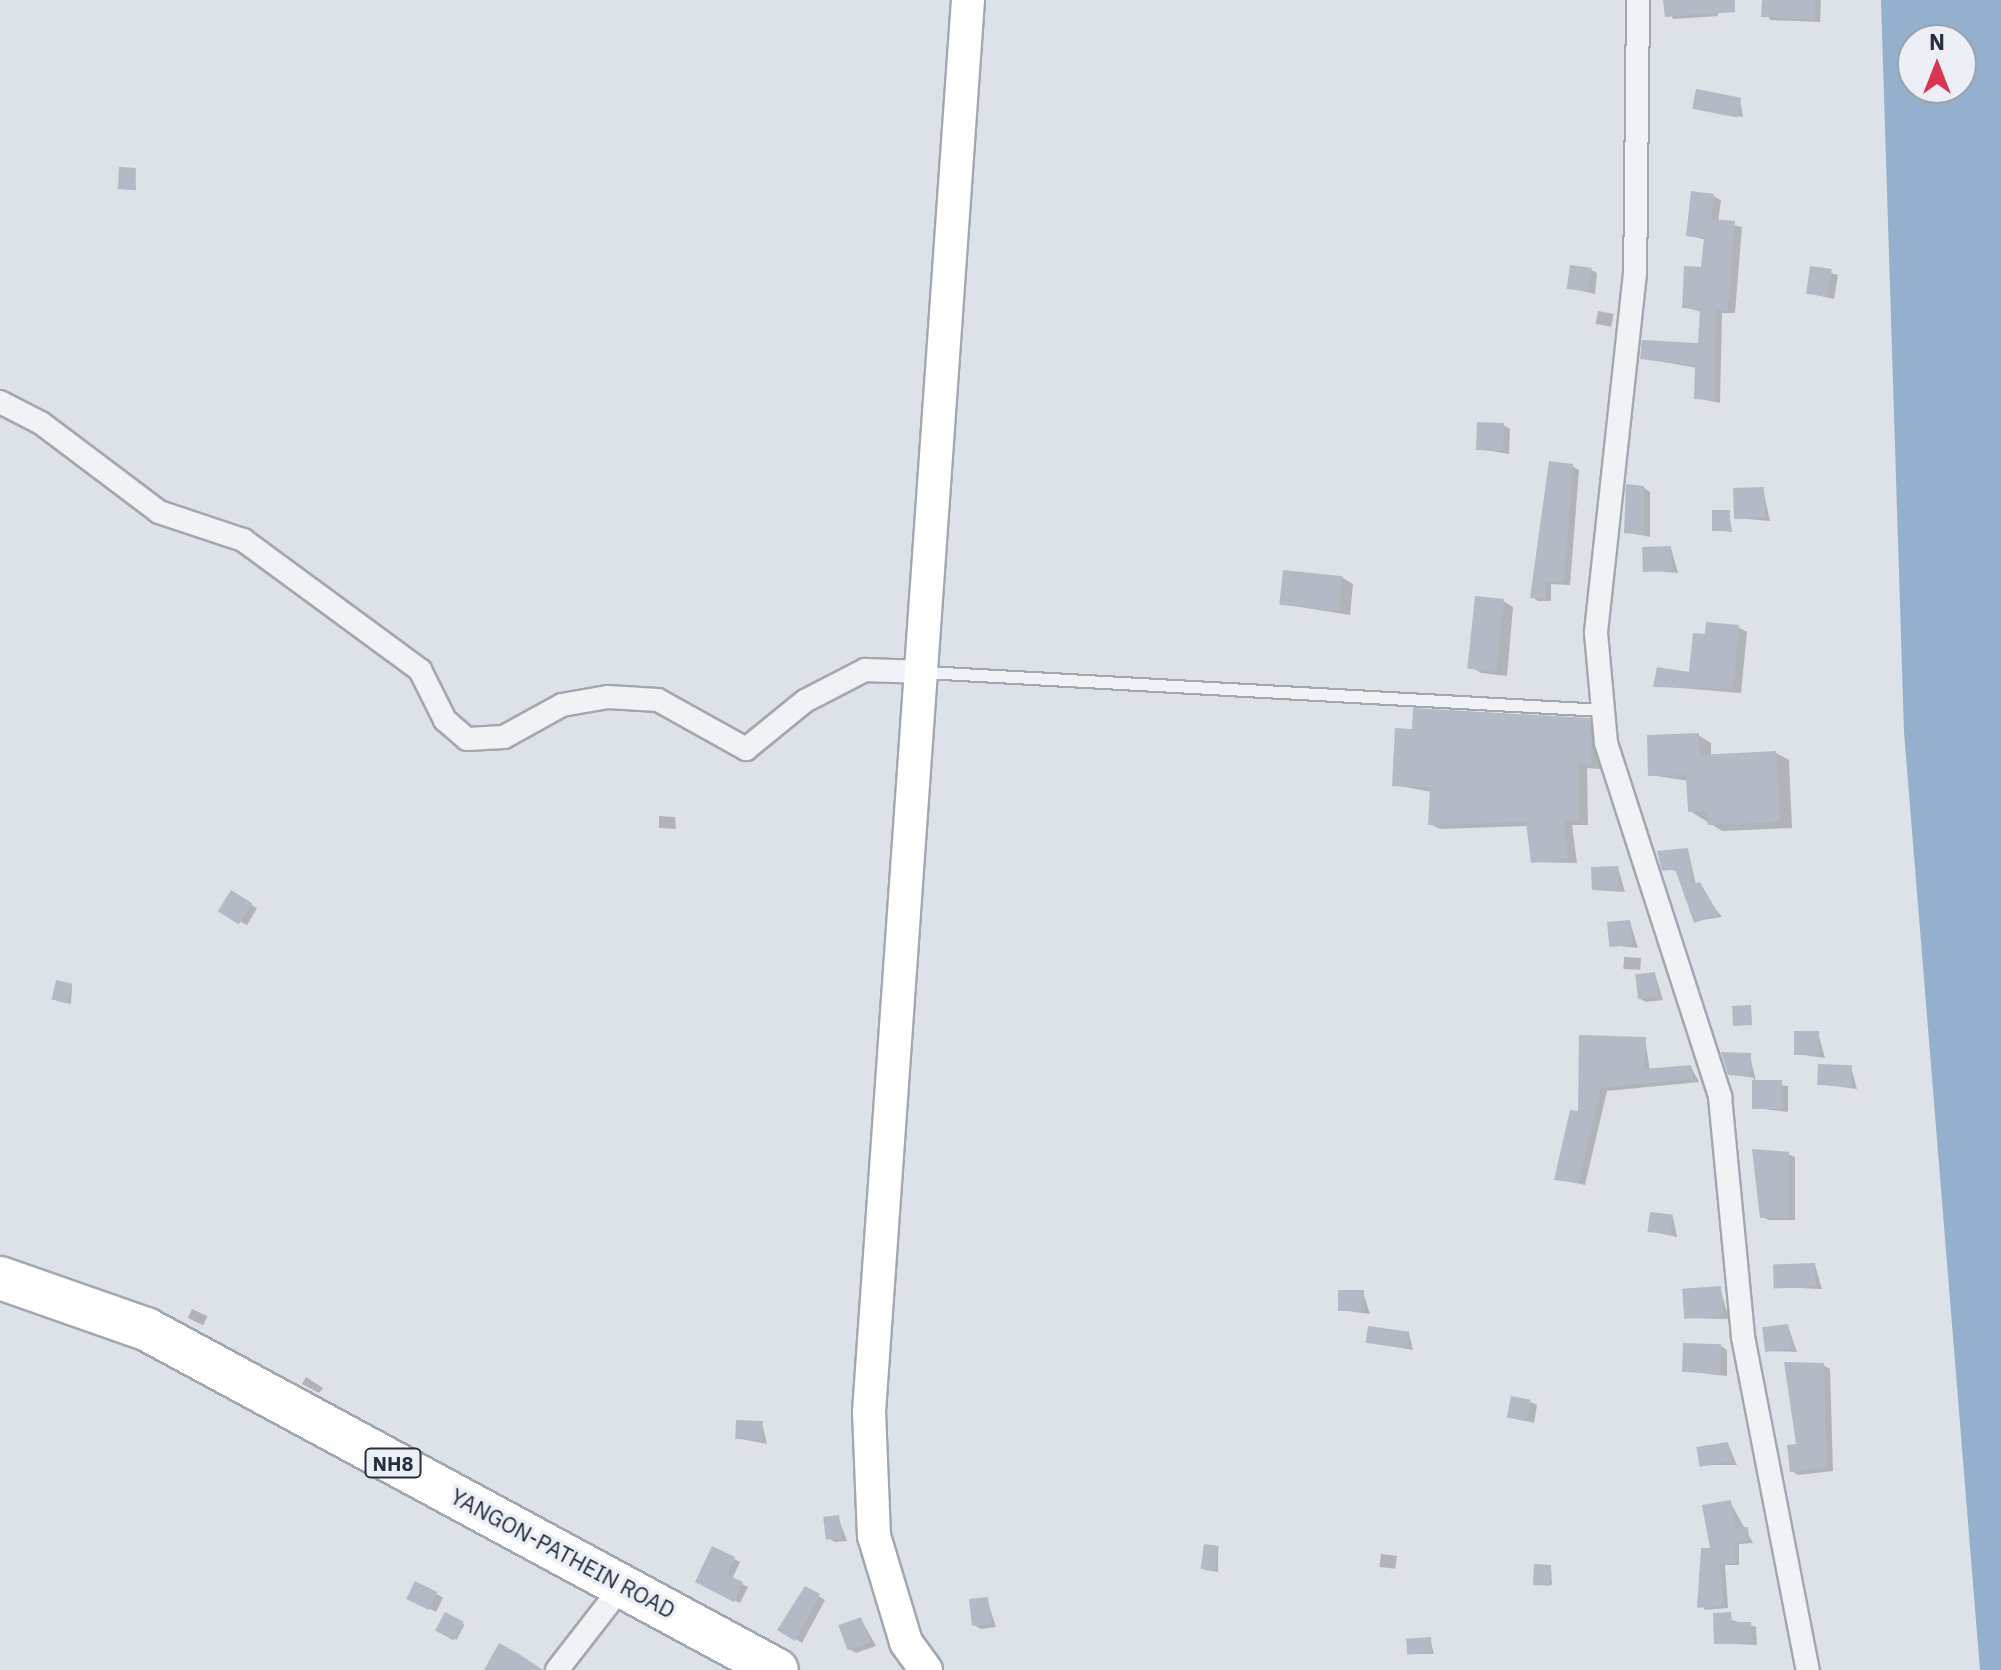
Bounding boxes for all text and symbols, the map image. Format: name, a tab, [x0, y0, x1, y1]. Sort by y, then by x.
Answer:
north arrow	[1897, 24, 1977, 104]
text: N	[1929, 27, 1945, 56]
road number: NH8	[363, 1447, 423, 1479]
street label: YANGON-PATHEIN ROAD	[446, 1483, 680, 1623]

